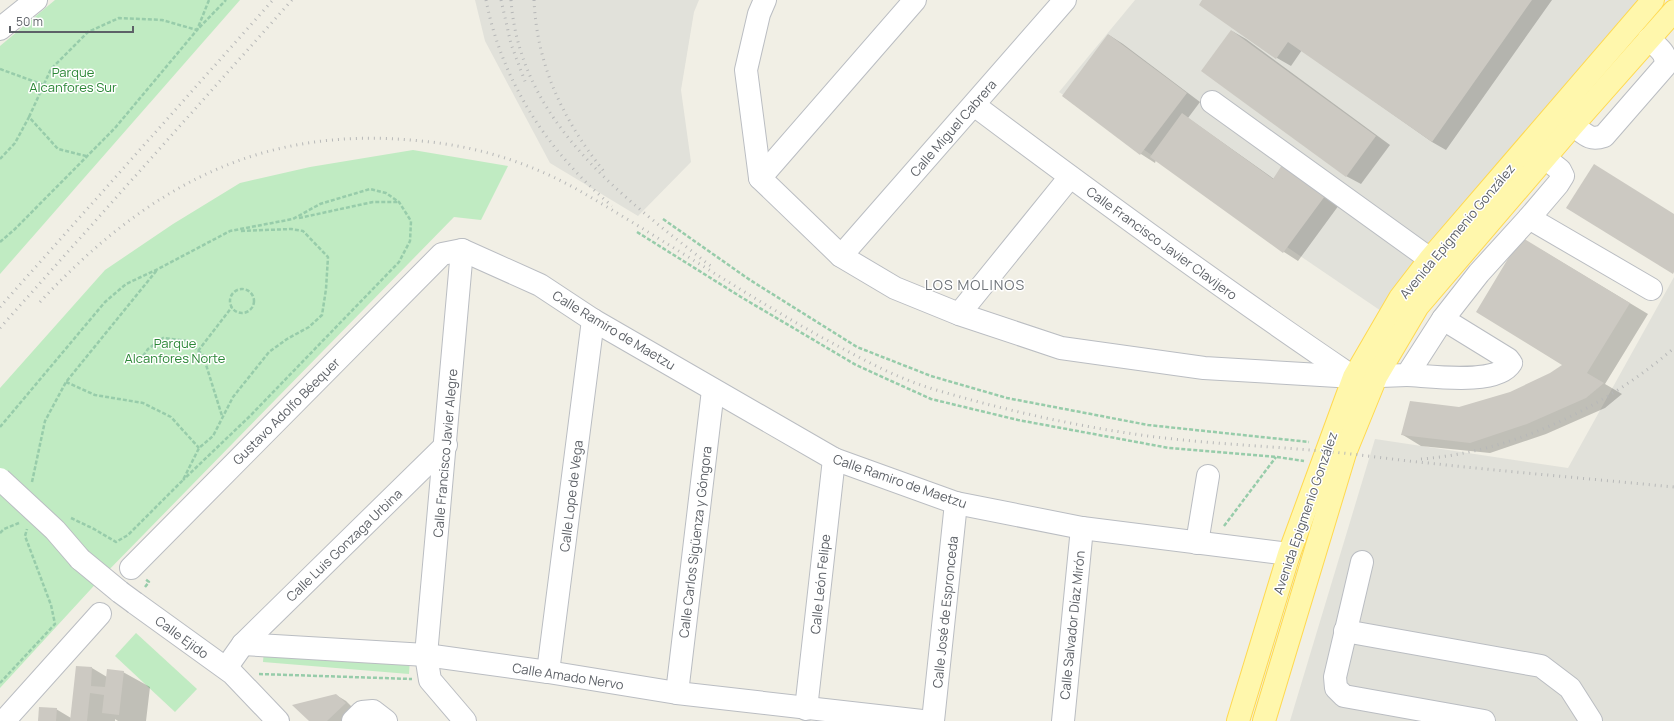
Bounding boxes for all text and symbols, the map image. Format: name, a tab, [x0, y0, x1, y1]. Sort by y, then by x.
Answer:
scale bar	[10, 8, 133, 34]
text: 50 m	[16, 13, 43, 30]
park label: Parque Alcanfores Sur	[29, 63, 117, 96]
street label: Calle Miguel Cabrera	[906, 76, 1000, 180]
street label: Avenida Epigmenio González	[1395, 160, 1519, 302]
street label: Calle Francisco Javier Clavijero	[1083, 182, 1241, 304]
district label: LOS MOLINOS	[925, 275, 1025, 294]
street label: Calle Ramiro de Maetzu	[549, 286, 679, 374]
park label: Parque Alcanfores Norte	[125, 334, 226, 367]
street label: Gustavo Adolfo Béequer	[228, 353, 344, 469]
street label: Calle Francisco Javier Alegre	[429, 368, 461, 538]
street label: Avenida Epigmenio González	[1269, 429, 1341, 597]
street label: Calle Lope de Vega	[555, 439, 587, 553]
street label: Calle Carlos Sigüenza y Góngora	[674, 445, 716, 639]
street label: Calle Ramiro de Maetzu	[831, 450, 969, 512]
street label: Calle Luis Gonzaga Urbina	[282, 485, 406, 605]
street label: Calle León Felipe	[806, 533, 834, 635]
street label: Calle José de Espronceda	[928, 535, 962, 689]
street label: Calle Salvador Díaz Mirón	[1055, 550, 1089, 700]
street label: Calle Ejido	[152, 612, 213, 663]
street label: Calle Amado Nervo	[511, 658, 625, 694]

